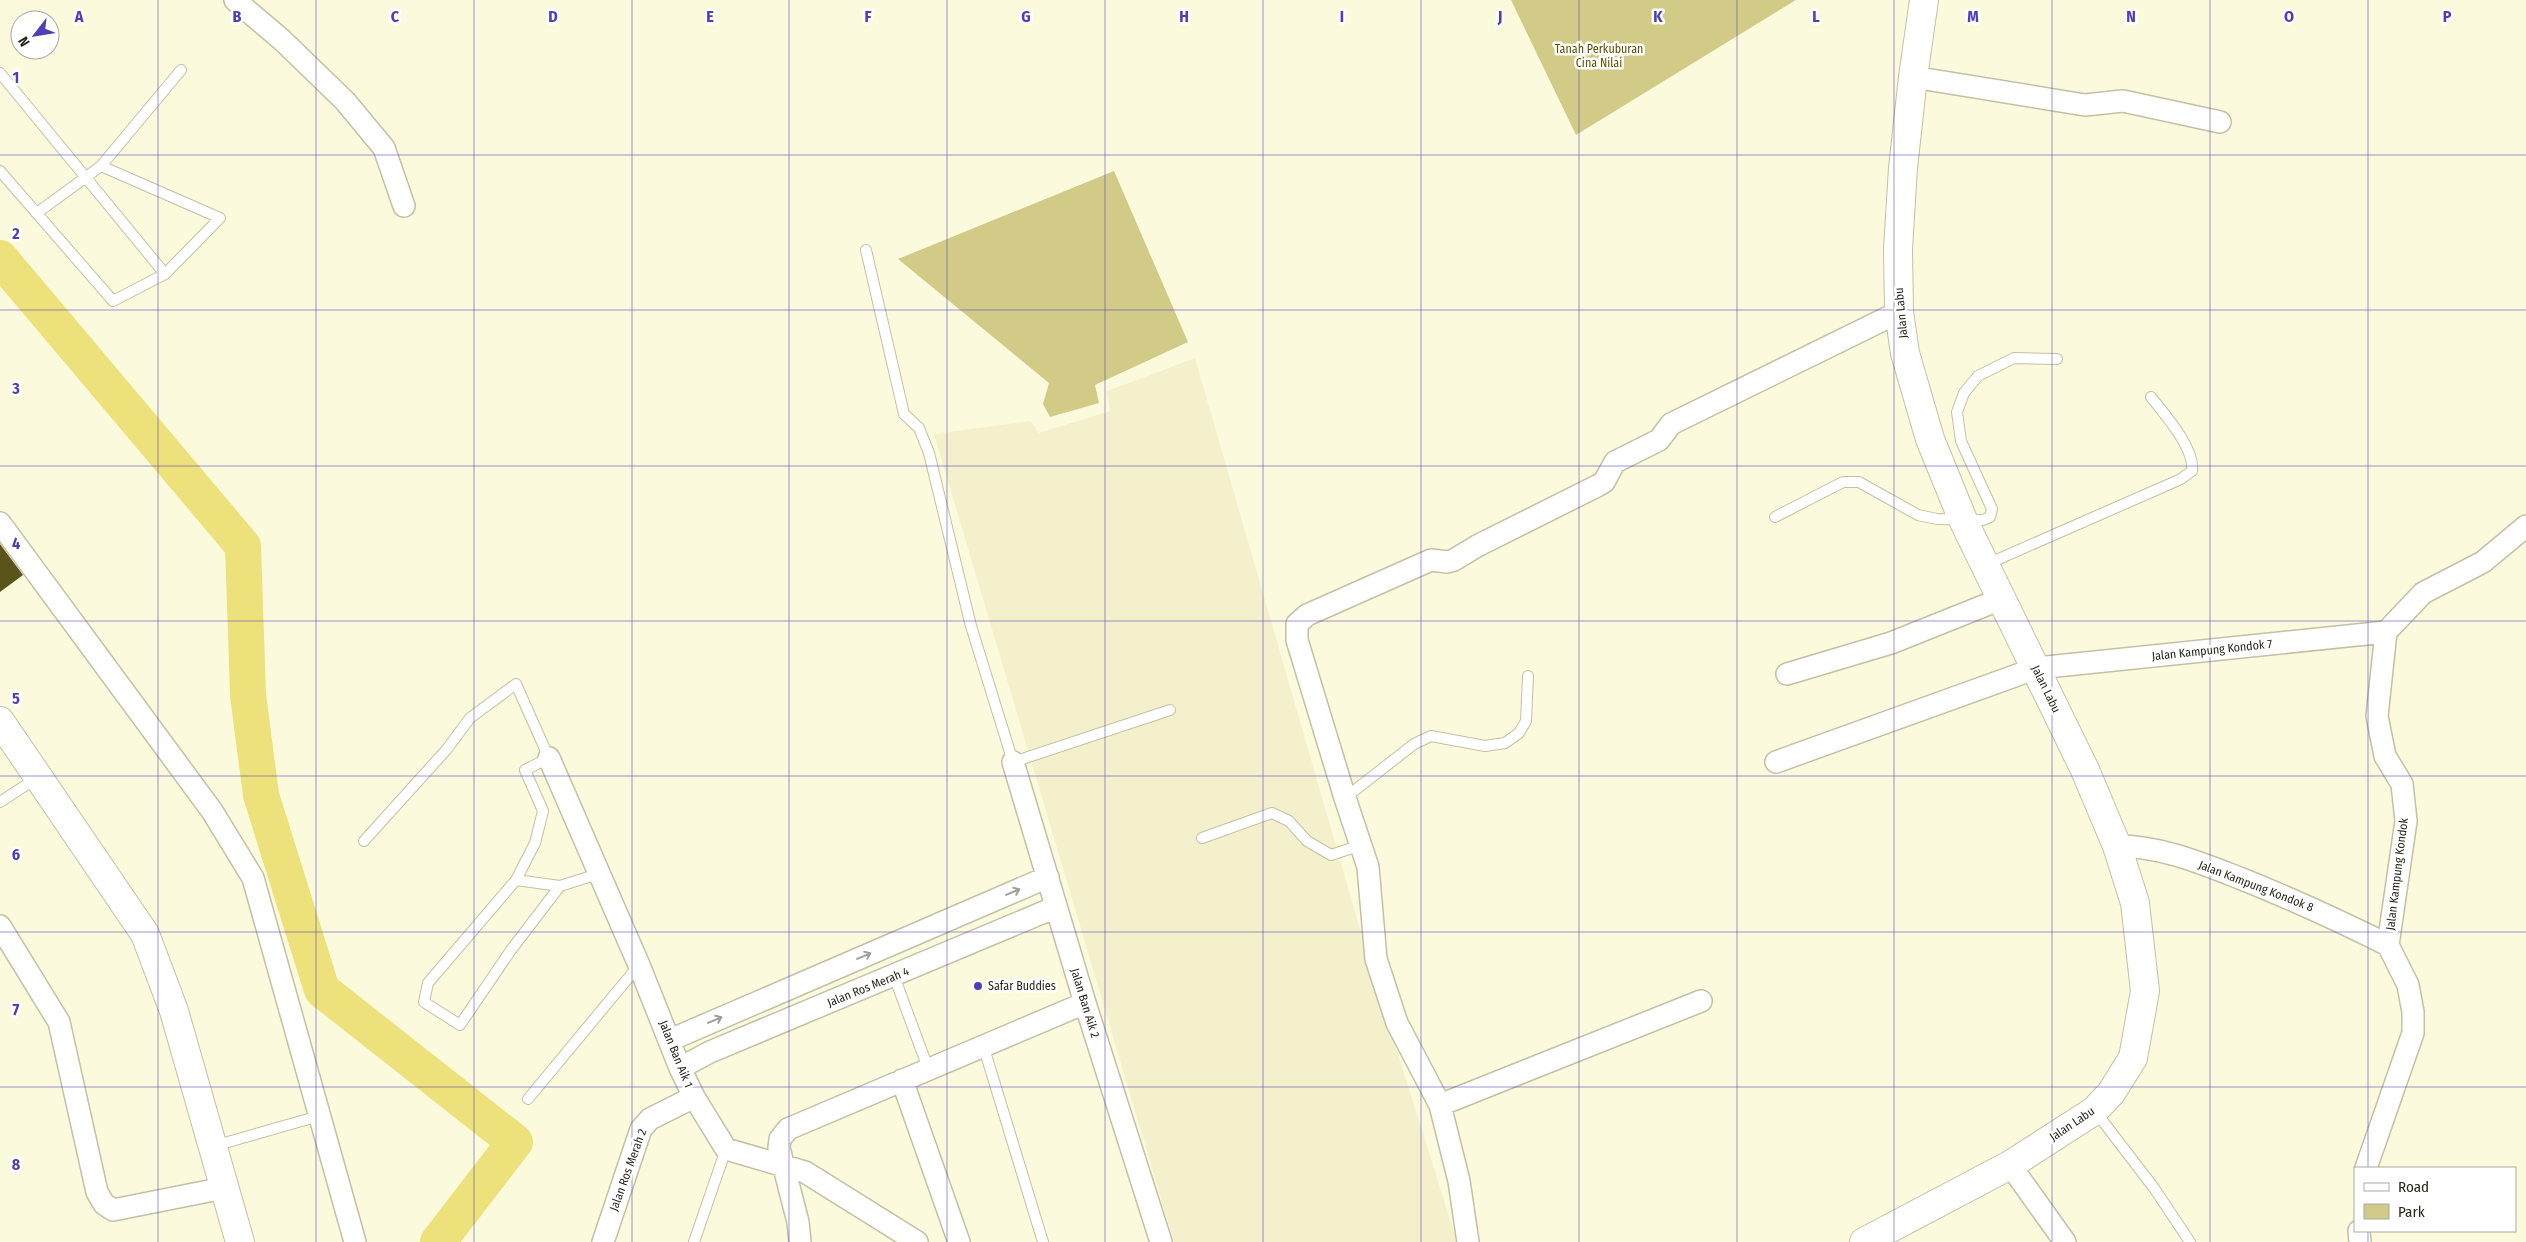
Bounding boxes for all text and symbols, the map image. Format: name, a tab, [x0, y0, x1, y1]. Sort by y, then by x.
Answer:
text: A	[74, 7, 84, 26]
text: B	[233, 7, 242, 26]
text: C	[391, 7, 400, 26]
text: D	[548, 7, 558, 26]
text: E	[706, 7, 714, 26]
text: F	[864, 7, 872, 26]
text: G	[1021, 7, 1031, 26]
text: H	[1179, 7, 1189, 26]
text: I	[1340, 7, 1344, 26]
text: J	[1497, 7, 1502, 26]
text: K	[1653, 7, 1663, 26]
text: L	[1812, 7, 1820, 26]
text: M	[1967, 7, 1979, 26]
text: N	[2126, 7, 2136, 26]
text: O	[2284, 7, 2294, 26]
text: P	[2443, 7, 2452, 26]
north arrow	[10, 10, 60, 60]
text: N	[15, 33, 34, 49]
park label: Tanah Perkuburan Cina Nilai	[1555, 42, 1643, 70]
text: 1	[13, 68, 19, 87]
text: 2	[11, 224, 20, 243]
street label: Jalan Labu	[1892, 287, 1910, 339]
text: 3	[11, 379, 20, 398]
text: 4	[12, 534, 20, 553]
street label: Jalan Kampung Kondok 7	[2151, 637, 2273, 663]
street label: Jalan Labu	[2029, 663, 2063, 715]
text: 5	[12, 689, 20, 708]
street label: Jalan Kampung Kondok	[2383, 817, 2411, 931]
text: 6	[12, 845, 20, 864]
street label: Jalan Kampung Kondok 8	[2197, 858, 2315, 914]
one-way arrow	[1005, 886, 1020, 896]
one-way arrow	[856, 951, 871, 961]
street label: Jalan Ros Merah 4	[825, 964, 911, 1010]
street label: Jalan Ban Aik 2	[1068, 967, 1102, 1039]
place label: Safar Buddies	[988, 979, 1056, 993]
marker: Safar Buddies	[972, 980, 984, 992]
text: 7	[13, 1000, 20, 1019]
one-way arrow	[707, 1015, 722, 1025]
street label: Jalan Ban Aik 1	[656, 1018, 696, 1090]
street label: Jalan Labu	[2047, 1104, 2097, 1144]
street label: Jalan Ros Merah 2	[607, 1127, 649, 1213]
text: 8	[12, 1155, 21, 1174]
legend	[2354, 1167, 2516, 1232]
text: Road	[2398, 1178, 2429, 1196]
text: Park	[2398, 1203, 2425, 1221]

